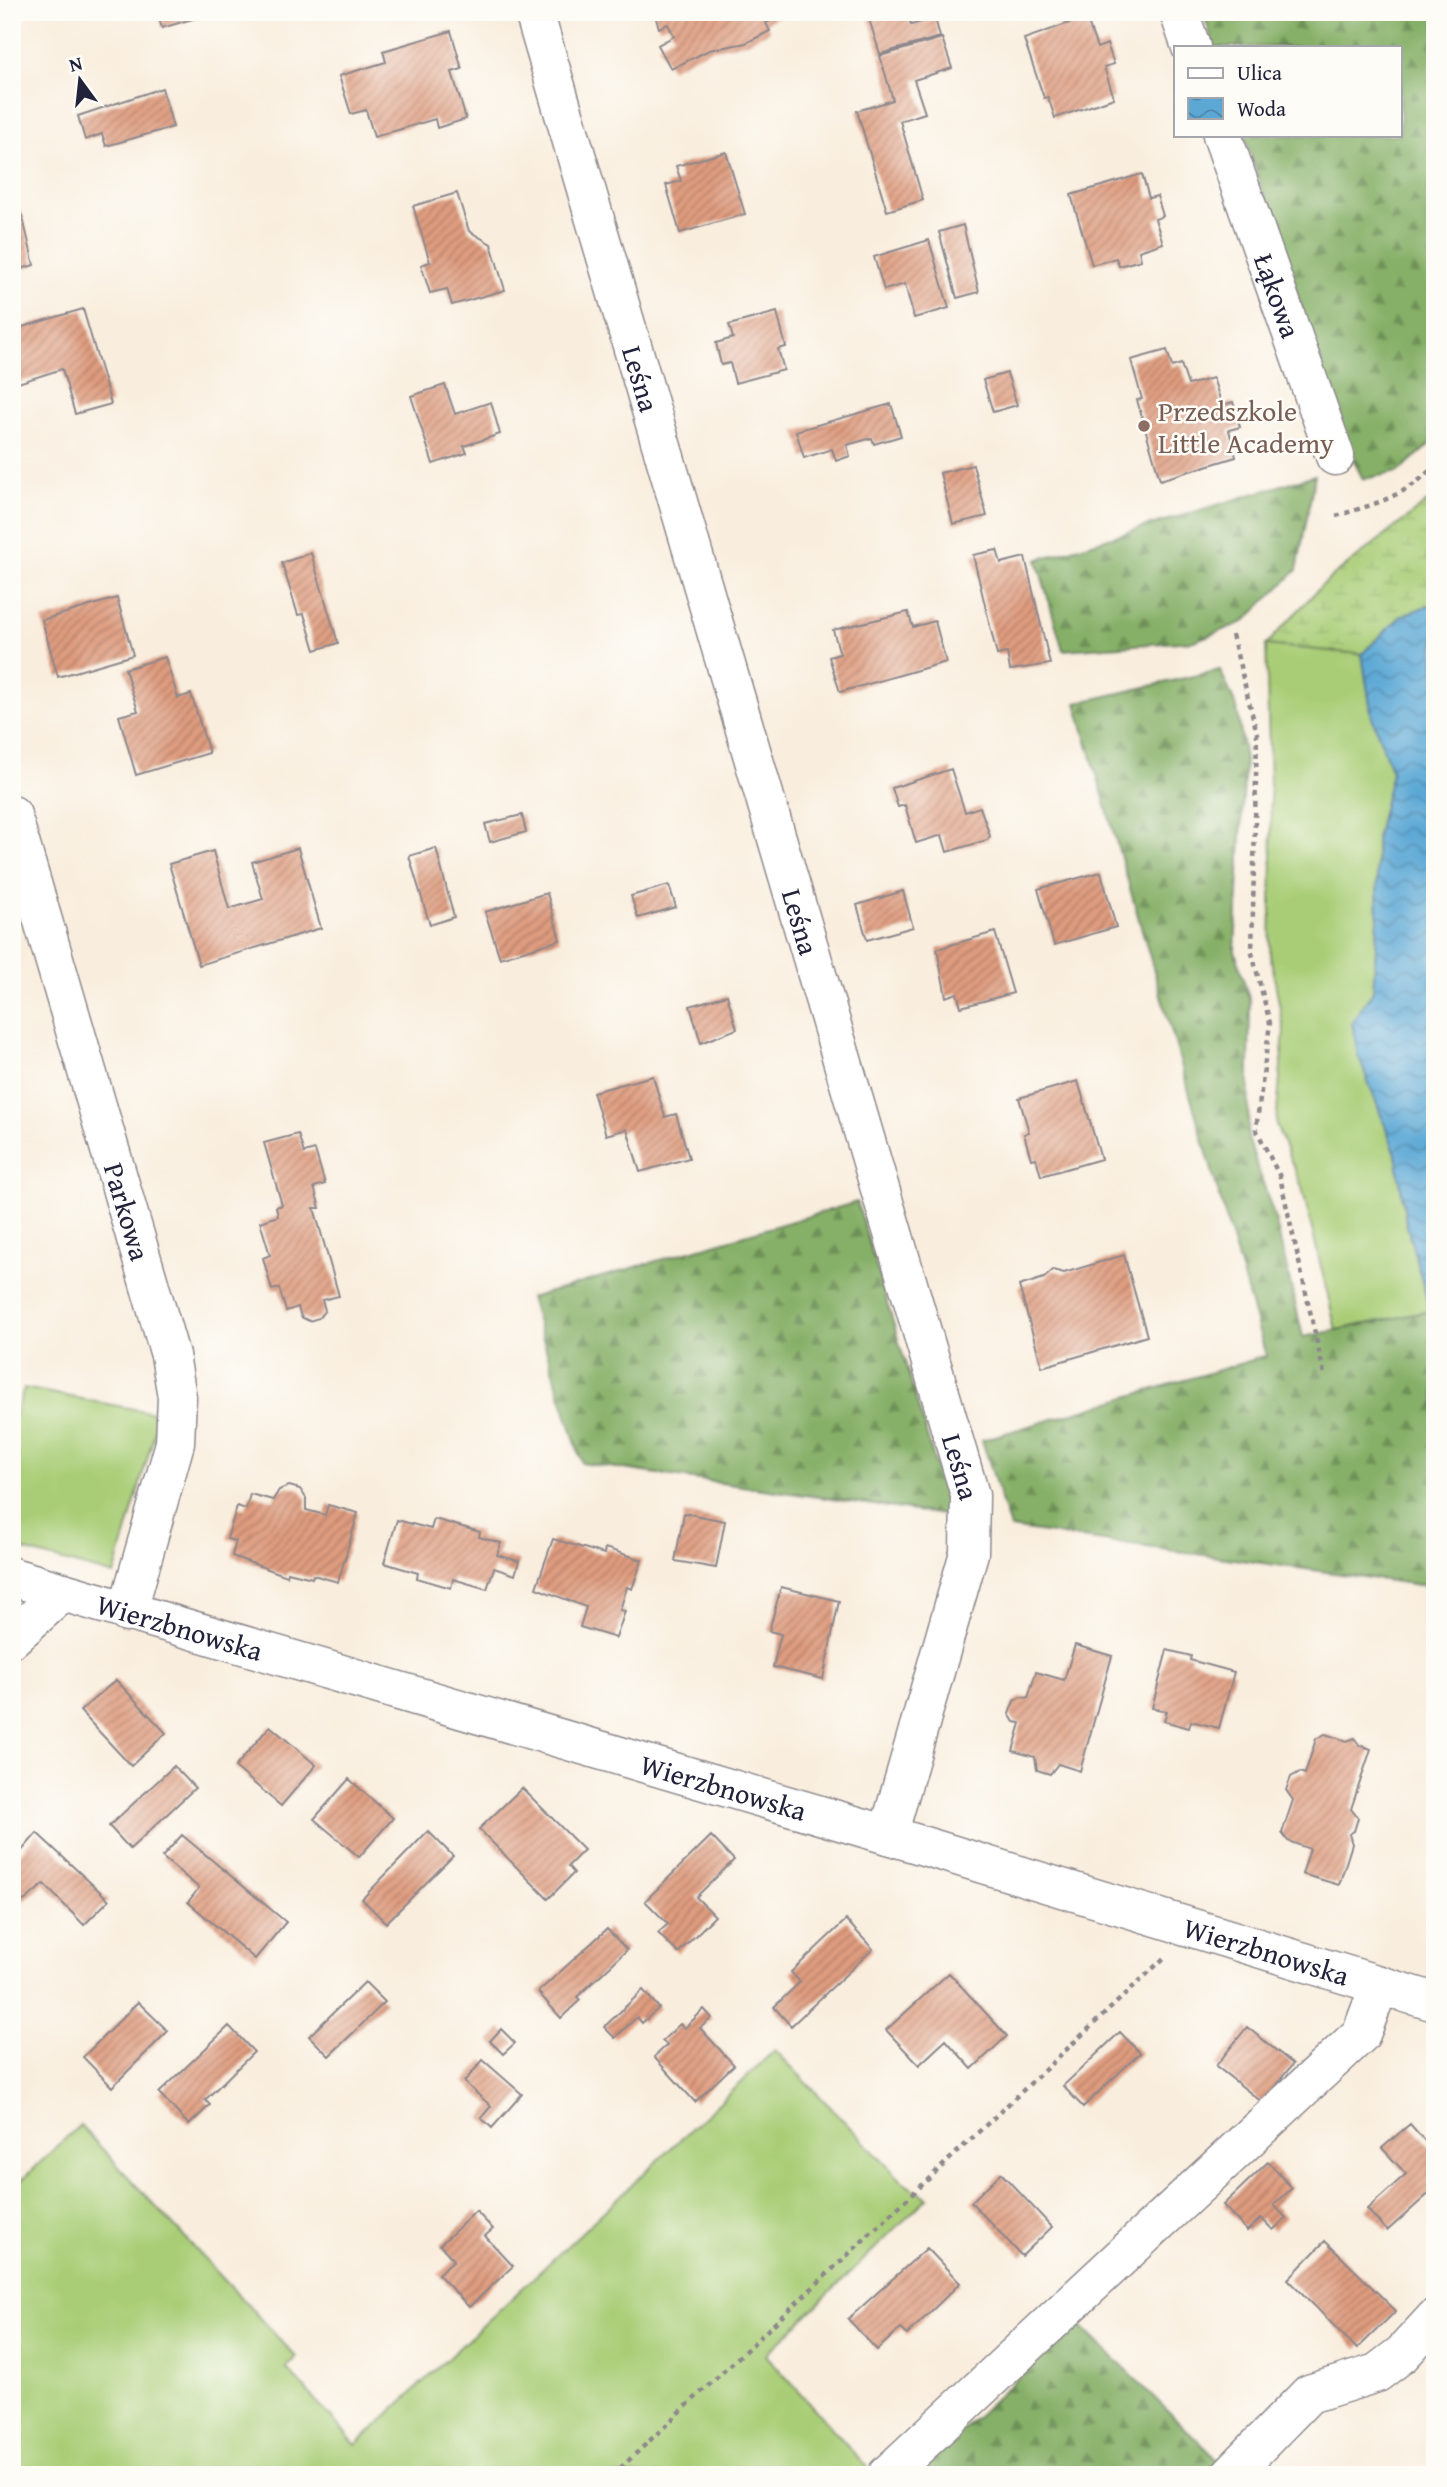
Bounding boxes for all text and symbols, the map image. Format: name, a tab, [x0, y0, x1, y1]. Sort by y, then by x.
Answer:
north arrow	[46, 46, 116, 116]
legend	[1174, 46, 1402, 136]
text: N	[66, 48, 86, 79]
text: Ulica	[1237, 57, 1282, 88]
text: Woda	[1237, 93, 1286, 124]
street label: Łąkowa	[1245, 247, 1313, 344]
street label: Leśna	[613, 341, 671, 417]
place label: Przedszkole Little Academy	[1158, 390, 1334, 463]
marker: Przedszkole Little Academy	[1136, 418, 1152, 434]
street label: Leśna	[772, 884, 831, 960]
street label: Parkowa	[94, 1158, 162, 1266]
street label: Leśna	[933, 1429, 991, 1505]
street label: Wierzbnowska	[92, 1583, 269, 1671]
street label: Wierzbnowska	[636, 1743, 812, 1831]
street label: Wierzbnowska	[1179, 1906, 1355, 1995]

